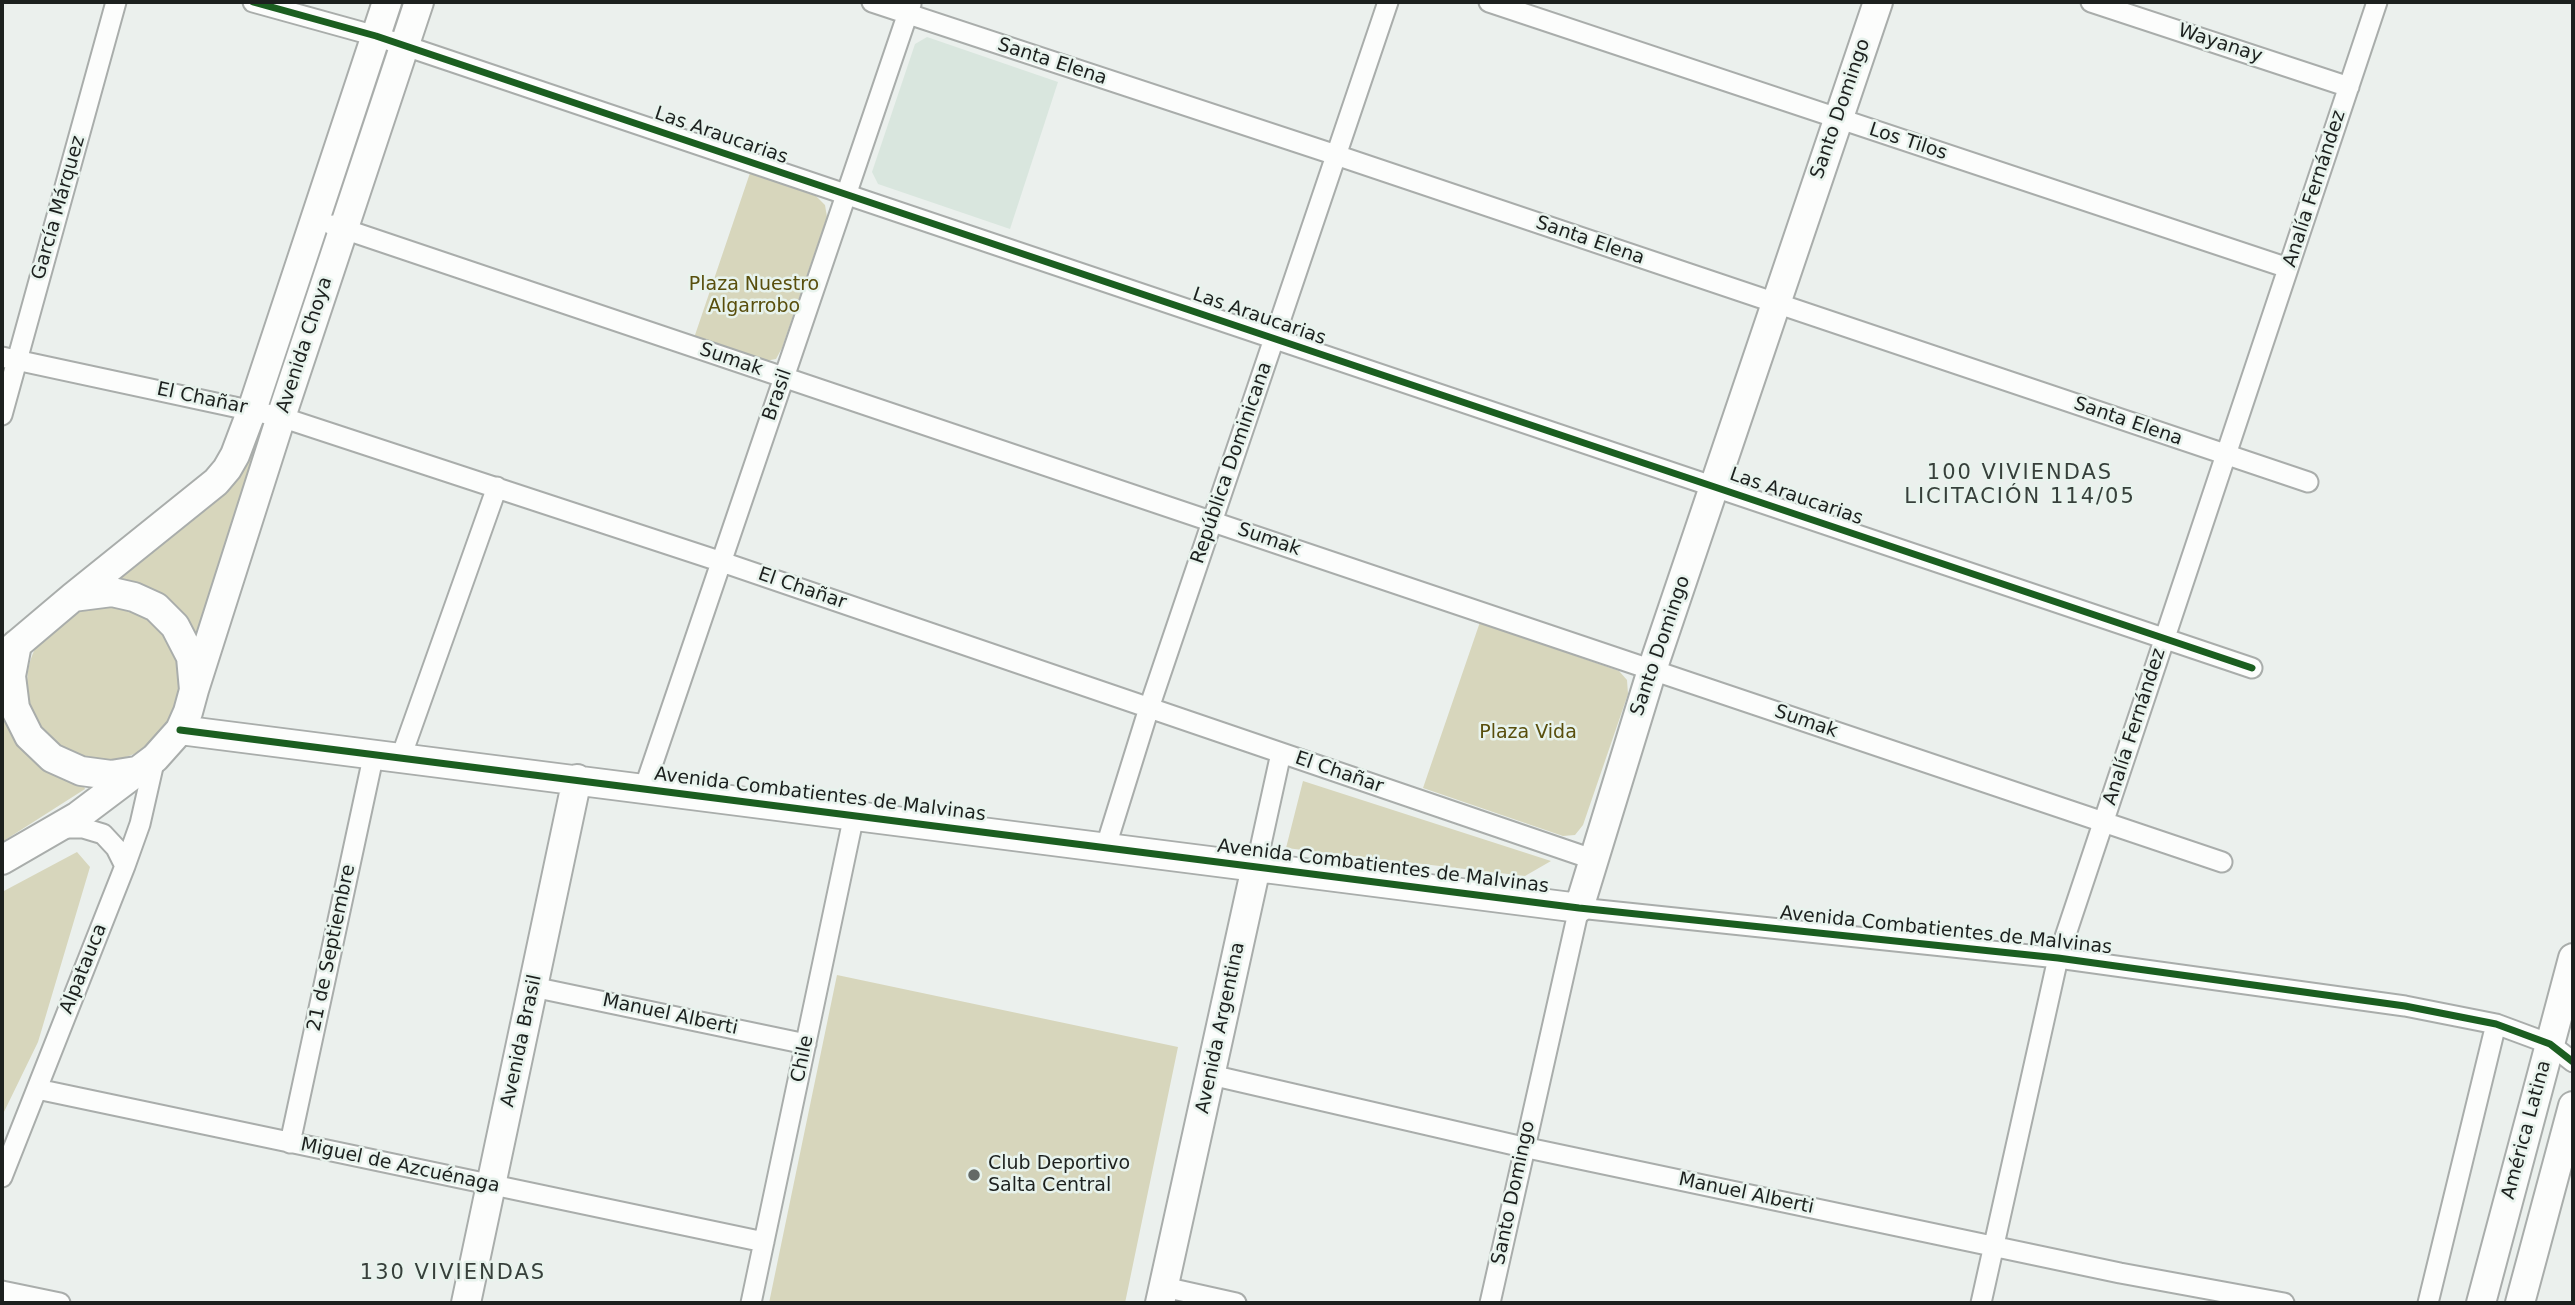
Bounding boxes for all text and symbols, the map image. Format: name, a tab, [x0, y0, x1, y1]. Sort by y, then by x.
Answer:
street label: Wayanay	[2175, 20, 2265, 68]
street label: Santa Elena	[994, 34, 1110, 90]
street label: Santo Domingo	[1806, 36, 1876, 182]
street label: Las Araucarias	[651, 103, 791, 169]
street label: Analía Fernández	[2279, 108, 2351, 270]
street label: Los Tilos	[1866, 119, 1950, 165]
street label: García Márquez	[28, 134, 90, 282]
street label: Santa Elena	[1533, 212, 1647, 270]
street label: Avenida Choya	[272, 274, 338, 416]
park label: Plaza Nuestro Algarrobo	[689, 274, 819, 318]
street label: Las Araucarias	[1189, 284, 1329, 350]
street label: Sumak	[696, 339, 766, 381]
street label: República Dominicana	[1187, 359, 1277, 567]
street label: Brasil	[759, 366, 797, 424]
street label: El Chañar	[155, 378, 249, 420]
street label: Santa Elena	[2071, 393, 2185, 451]
district label: 100 VIVIENDAS LICITACIÓN 114/05	[1906, 461, 2134, 511]
street label: Las Araucarias	[1726, 464, 1866, 530]
street label: Sumak	[1234, 519, 1304, 561]
street label: El Chañar	[755, 563, 849, 615]
street label: Santo Domingo	[1626, 573, 1696, 719]
street label: Analía Fernández	[2099, 646, 2171, 808]
street label: Sumak	[1771, 701, 1841, 743]
park label: Plaza Vida	[1479, 722, 1577, 744]
street label: El Chañar	[1292, 747, 1386, 799]
street label: Avenida Combatientes de Malvinas	[653, 763, 987, 827]
street label: Avenida Combatientes de Malvinas	[1216, 835, 1550, 899]
street label: 21 de Septiembre	[303, 863, 361, 1033]
street label: Avenida Combatientes de Malvinas	[1779, 902, 2113, 960]
street label: Alpatauca	[56, 921, 112, 1017]
street label: Avenida Argentina	[1192, 940, 1250, 1116]
street label: Avenida Brasil	[497, 973, 547, 1109]
street label: Manuel Alberti	[600, 990, 740, 1040]
street label: Chile	[787, 1033, 819, 1085]
street label: América Latina	[2497, 1058, 2557, 1202]
street label: Santo Domingo	[1488, 1119, 1540, 1267]
street label: Miguel de Azcuénaga	[298, 1134, 502, 1198]
place label: Club Deportivo Salta Central	[988, 1153, 1130, 1197]
marker: Club Deportivo Salta Central	[966, 1167, 982, 1183]
street label: Manuel Alberti	[1676, 1169, 1816, 1219]
district label: 130 VIVIENDAS	[361, 1261, 545, 1287]

